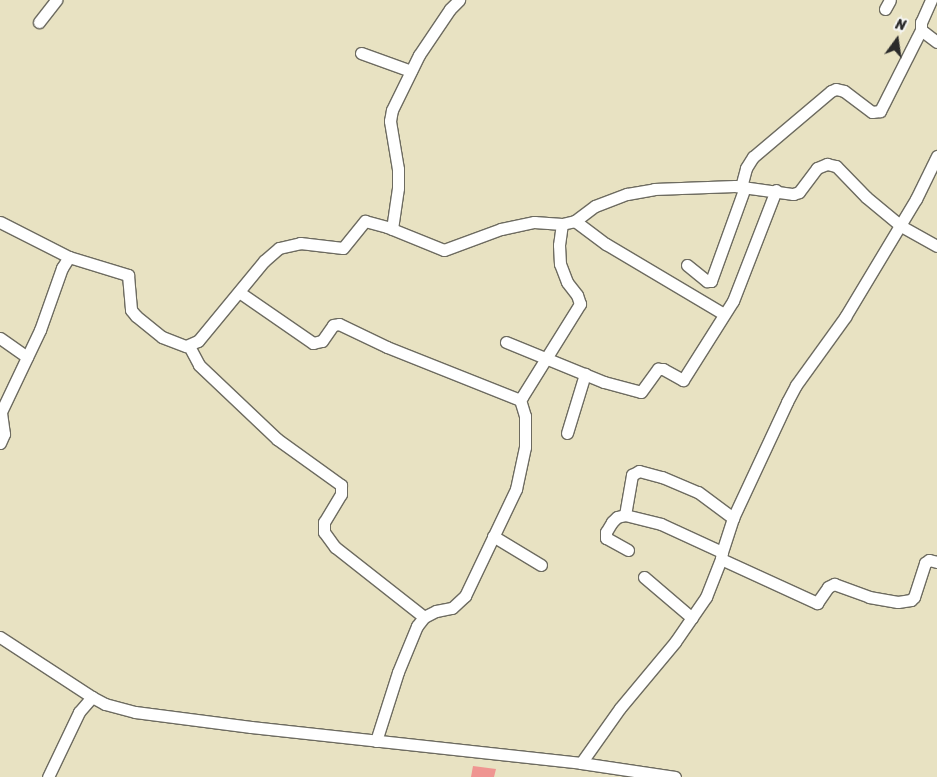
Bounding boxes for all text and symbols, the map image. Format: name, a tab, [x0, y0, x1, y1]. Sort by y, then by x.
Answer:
text: N	[893, 12, 908, 38]
north arrow	[872, 15, 922, 65]

